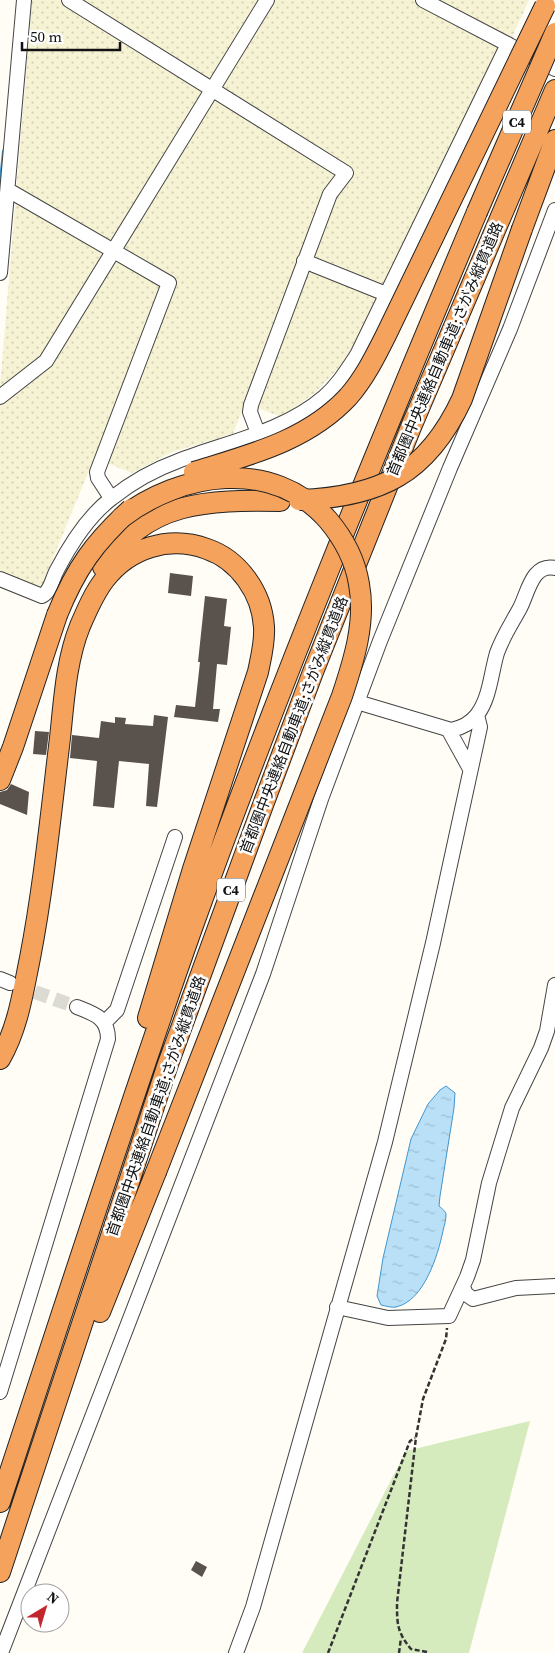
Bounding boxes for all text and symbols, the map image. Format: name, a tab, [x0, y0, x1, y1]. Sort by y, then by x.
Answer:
scale bar	[22, 20, 120, 52]
text: 50 m	[30, 26, 62, 47]
road number: C4	[503, 110, 531, 134]
street label: 首都圏中央連絡自動車道;さがみ縦貫道路	[381, 218, 508, 479]
street label: 首都圏中央連絡自動車道;さがみ縦貫道路	[235, 593, 353, 857]
road number: C4	[217, 878, 245, 902]
street label: 首都圏中央連絡自動車道;さがみ縦貫道路	[101, 973, 210, 1239]
north arrow	[20, 1583, 70, 1633]
text: N	[43, 1587, 63, 1609]

